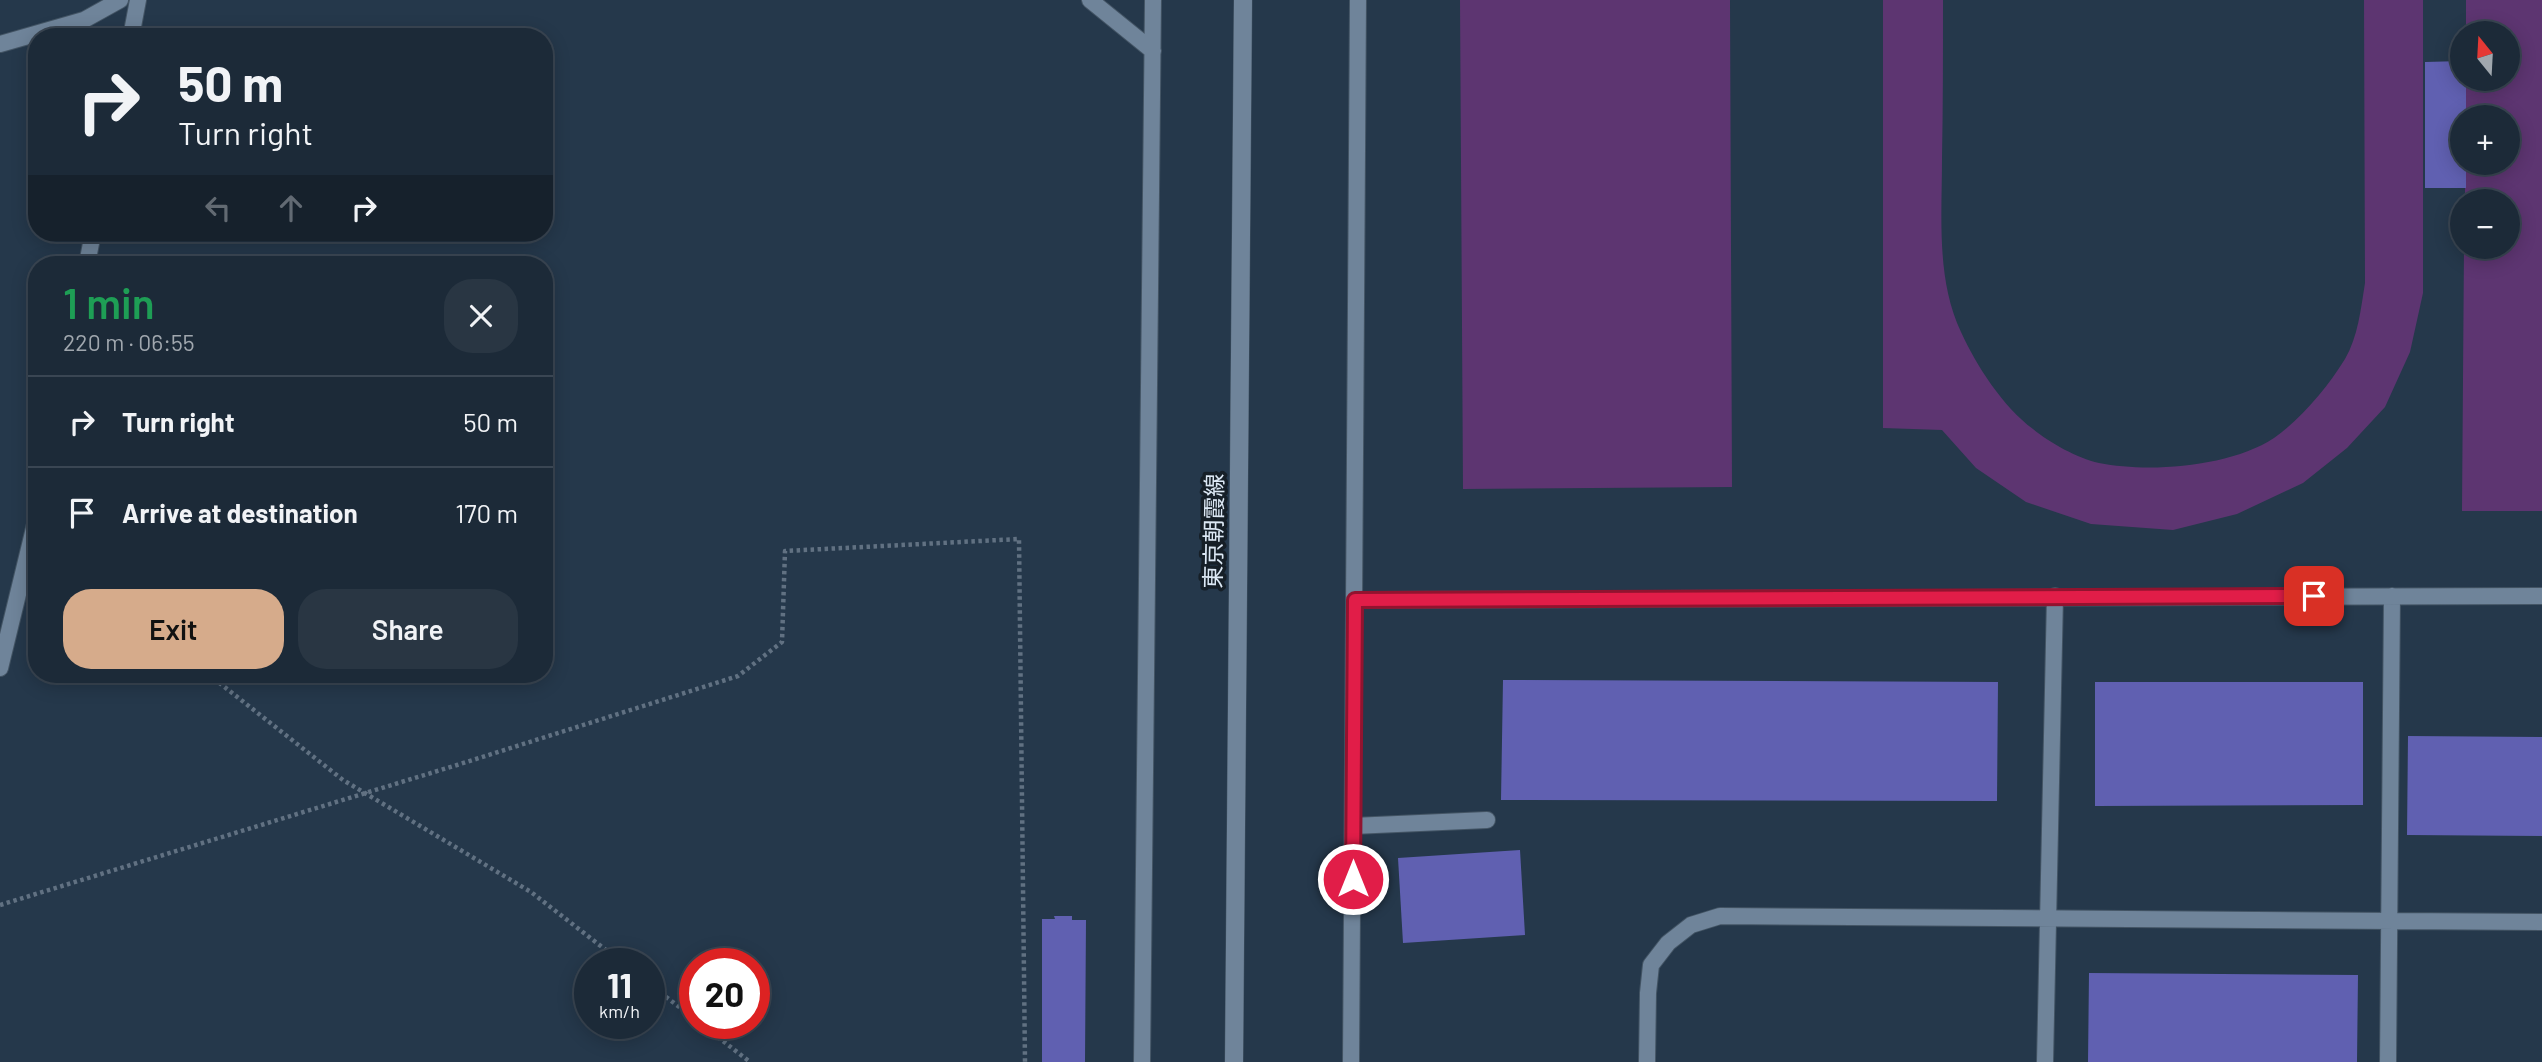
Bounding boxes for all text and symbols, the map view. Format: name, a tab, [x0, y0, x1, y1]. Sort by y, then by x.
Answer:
north arrow	[2450, 21, 2520, 91]
map controls	[2450, 21, 2520, 259]
text: 50 m	[178, 53, 283, 112]
icon: right	[63, 56, 154, 147]
button: +	[2450, 105, 2520, 175]
text: Turn right	[178, 113, 313, 151]
icon: left	[199, 189, 237, 227]
icon: ahead	[272, 189, 310, 227]
icon: right	[345, 189, 383, 227]
button: −	[2450, 189, 2520, 259]
text: 1 min	[63, 277, 155, 327]
button: close	[444, 279, 518, 353]
text: 220 m · 06:55	[63, 328, 195, 356]
icon: right	[63, 403, 101, 441]
text: Turn right	[122, 406, 235, 437]
text: 50 m	[463, 406, 518, 437]
street label: 東京朝霞線	[1198, 473, 1228, 589]
icon: arrive	[63, 494, 101, 532]
text: Arrive at destination	[122, 497, 358, 528]
text: 170 m	[455, 497, 518, 528]
pin	[2284, 566, 2344, 626]
icon: arrive	[2295, 577, 2333, 615]
button: Exit	[63, 589, 284, 669]
button: Share	[298, 589, 518, 669]
position arrow	[1316, 842, 1390, 916]
speed limit sign: 20	[679, 948, 770, 1039]
text: 11	[607, 963, 632, 1005]
text: km/h	[599, 1000, 640, 1022]

